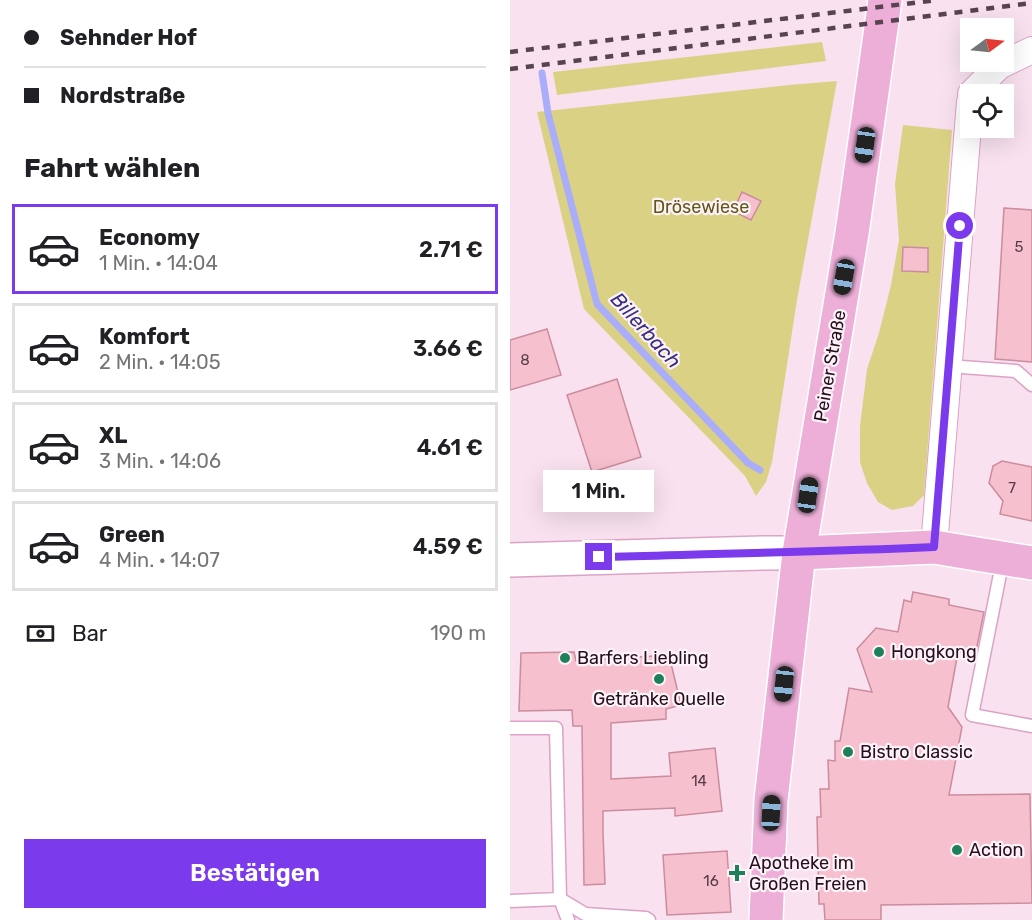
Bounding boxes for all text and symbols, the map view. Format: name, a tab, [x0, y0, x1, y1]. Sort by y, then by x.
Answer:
north arrow	[960, 18, 1014, 72]
map controls	[960, 18, 1014, 138]
text: Sehnder Hof	[60, 24, 197, 51]
text: Nordstraße	[60, 82, 185, 109]
button: locate	[960, 84, 1014, 138]
car	[854, 126, 876, 164]
text: Fahrt wählen	[24, 152, 200, 184]
park label: Drösewiese	[653, 196, 749, 218]
route start	[946, 212, 973, 239]
icon: car	[27, 222, 81, 276]
text: Economy	[99, 224, 200, 251]
text: 2.71 €	[419, 236, 483, 263]
house number: 5	[1015, 238, 1024, 256]
text: 1 Min. · 14:04	[99, 251, 218, 275]
car	[832, 258, 856, 296]
water label: Billerbach	[606, 287, 686, 373]
street label: Peiner Straße	[809, 308, 851, 424]
icon: car	[27, 321, 81, 375]
text: Komfort	[99, 323, 190, 350]
text: 3.66 €	[413, 335, 483, 362]
text: 2 Min. · 14:05	[99, 350, 221, 374]
house number: 8	[520, 351, 530, 369]
icon: car	[27, 420, 81, 474]
text: XL	[99, 422, 127, 449]
text: 4.61 €	[417, 434, 483, 461]
text: 3 Min. · 14:06	[99, 449, 221, 473]
callout: 1 Min.	[544, 470, 654, 512]
car	[797, 476, 819, 514]
text: 1 Min.	[571, 479, 626, 503]
house number: 7	[1008, 479, 1016, 497]
icon: car	[27, 519, 81, 573]
text: Green	[99, 521, 165, 548]
text: 4.59 €	[413, 533, 483, 560]
route end	[585, 543, 612, 570]
text: 4 Min. · 14:07	[99, 548, 220, 572]
icon: cash	[24, 617, 57, 650]
text: Bar	[72, 620, 107, 647]
text: 190 m	[430, 621, 486, 645]
place label: Hongkong	[891, 641, 977, 663]
marker: Hongkong	[872, 645, 886, 659]
place label: Barfers Liebling	[577, 647, 709, 669]
marker: Barfers Liebling	[558, 651, 572, 665]
car	[773, 665, 795, 703]
marker: Getränke Quelle	[652, 672, 666, 686]
place label: Getränke Quelle	[593, 688, 725, 710]
place label: Bistro Classic	[860, 741, 973, 763]
marker: Bistro Classic	[841, 745, 855, 759]
house number: 14	[691, 772, 707, 790]
car	[761, 795, 781, 831]
button: Bestätigen	[24, 839, 486, 908]
place label: Action	[969, 839, 1024, 861]
marker: Action	[950, 843, 964, 857]
place label: Apotheke im Großen Freien	[749, 852, 867, 895]
marker: Apotheke im Großen Freien	[730, 866, 744, 880]
house number: 16	[703, 872, 719, 890]

